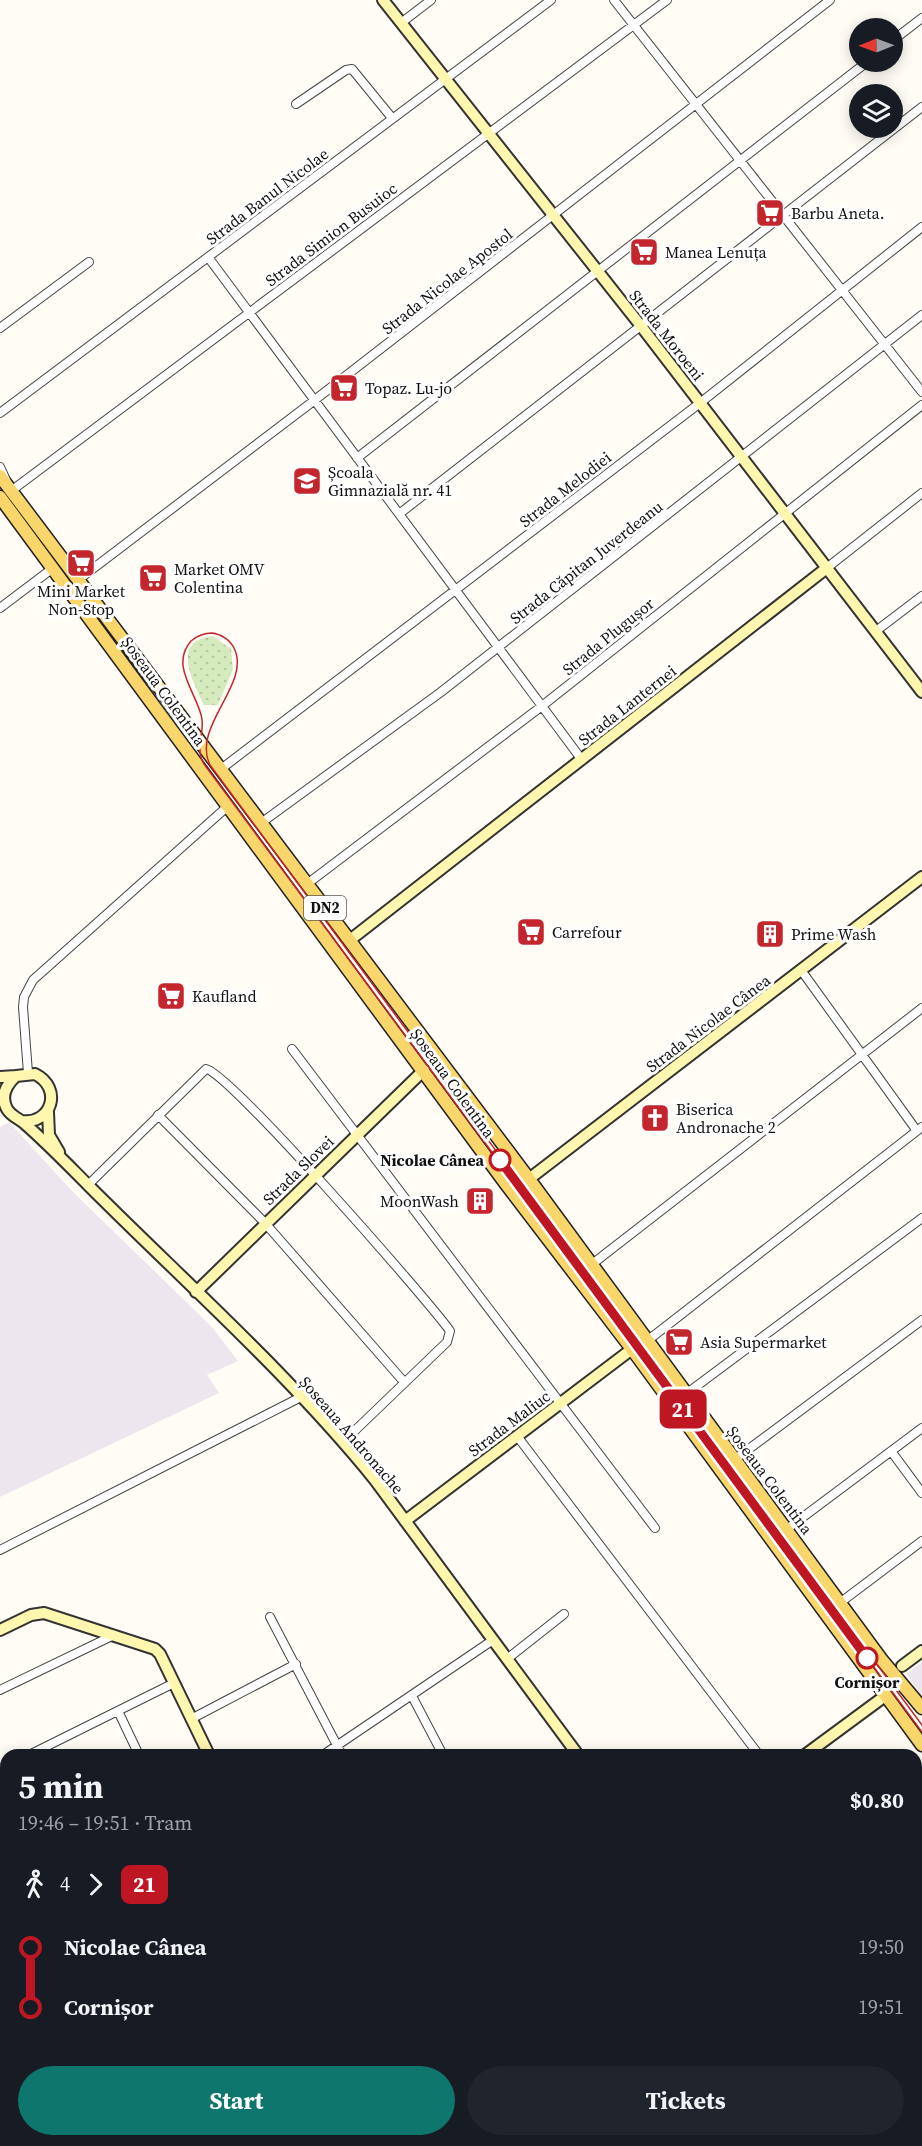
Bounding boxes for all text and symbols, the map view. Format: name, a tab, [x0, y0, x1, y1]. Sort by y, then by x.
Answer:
north arrow	[849, 18, 903, 72]
map controls	[849, 18, 903, 138]
button: layers	[849, 84, 903, 138]
street label: Strada Banul Nicolae	[201, 143, 333, 249]
street label: Strada Simion Busuioc	[261, 177, 402, 291]
supermarket icon: Barbu Aneta.	[754, 197, 786, 229]
place label: Barbu Aneta.	[791, 202, 884, 224]
street label: Strada Nicolae Apostol	[377, 223, 517, 339]
supermarket icon: Manea Lenuța	[628, 236, 660, 268]
place label: Manea Lenuța	[665, 241, 768, 263]
street label: Strada Moroeni	[625, 285, 710, 385]
supermarket icon: Topaz. Lu-jo	[328, 372, 360, 404]
place label: Topaz. Lu-jo	[365, 377, 452, 399]
street label: Strada Melodiei	[514, 446, 616, 532]
place label: Școala Gimnazială nr. 41	[328, 461, 452, 501]
school or university icon: Școala Gimnazială nr. 41	[291, 465, 323, 497]
street label: Strada Căpitan Juverdeanu	[505, 495, 667, 629]
supermarket icon: Mini Market Non-Stop	[65, 547, 97, 579]
place label: Market OMV Colentina	[174, 558, 265, 598]
supermarket icon: Market OMV Colentina	[137, 562, 169, 594]
place label: Mini Market Non-Stop	[37, 580, 126, 620]
street label: Strada Plugușor	[558, 592, 659, 680]
street label: Șoseaua Colentina	[117, 632, 212, 751]
street label: Strada Lanternei	[573, 660, 681, 750]
road number: DN2	[304, 896, 346, 920]
supermarket icon: Carrefour	[515, 916, 547, 948]
building icon: Prime Wash	[754, 918, 786, 950]
place label: Carrefour	[552, 921, 622, 943]
place label: Prime Wash	[791, 923, 877, 945]
street label: Strada Nicolae Cânea	[641, 968, 775, 1077]
supermarket icon: Kaufland	[155, 980, 187, 1012]
place label: Kaufland	[192, 985, 256, 1007]
street label: Șoseaua Colentina	[406, 1024, 501, 1143]
place label: Biserica Andronache 2	[676, 1098, 776, 1138]
church icon: Biserica Andronache 2	[639, 1102, 671, 1134]
street label: Strada Slovei	[258, 1130, 339, 1210]
place label: Nicolae Cânea	[380, 1149, 485, 1171]
marker: Nicolae Cânea	[489, 1149, 511, 1171]
building icon: MoonWash	[464, 1185, 496, 1217]
place label: MoonWash	[380, 1190, 459, 1212]
supermarket icon: Asia Supermarket	[663, 1326, 695, 1358]
place label: Asia Supermarket	[700, 1331, 827, 1353]
street label: Șoseaua Andronache	[295, 1371, 409, 1499]
street label: Strada Maliuc	[463, 1385, 555, 1461]
line badge: 21	[656, 1390, 710, 1428]
text: 21	[672, 1395, 694, 1424]
street label: Șoseaua Colentina	[722, 1421, 819, 1539]
marker: Cornișor	[856, 1647, 878, 1669]
place label: Cornișor	[834, 1671, 900, 1693]
text: 5 min	[18, 1764, 104, 1809]
text: $0.80	[850, 1785, 904, 1815]
text: 19:46 – 19:51 · Tram	[18, 1809, 192, 1837]
icon: walk	[18, 1868, 51, 1901]
icon: forward	[79, 1868, 112, 1901]
text: 4	[60, 1870, 70, 1898]
text: 21	[133, 1870, 156, 1899]
text: Nicolae Cânea	[64, 1932, 207, 1962]
text: 19:50	[858, 1933, 904, 1961]
text: Cornișor	[64, 1992, 154, 2022]
text: 19:51	[858, 1993, 904, 2021]
button: Start	[18, 2066, 455, 2135]
button: Tickets	[467, 2066, 904, 2135]

